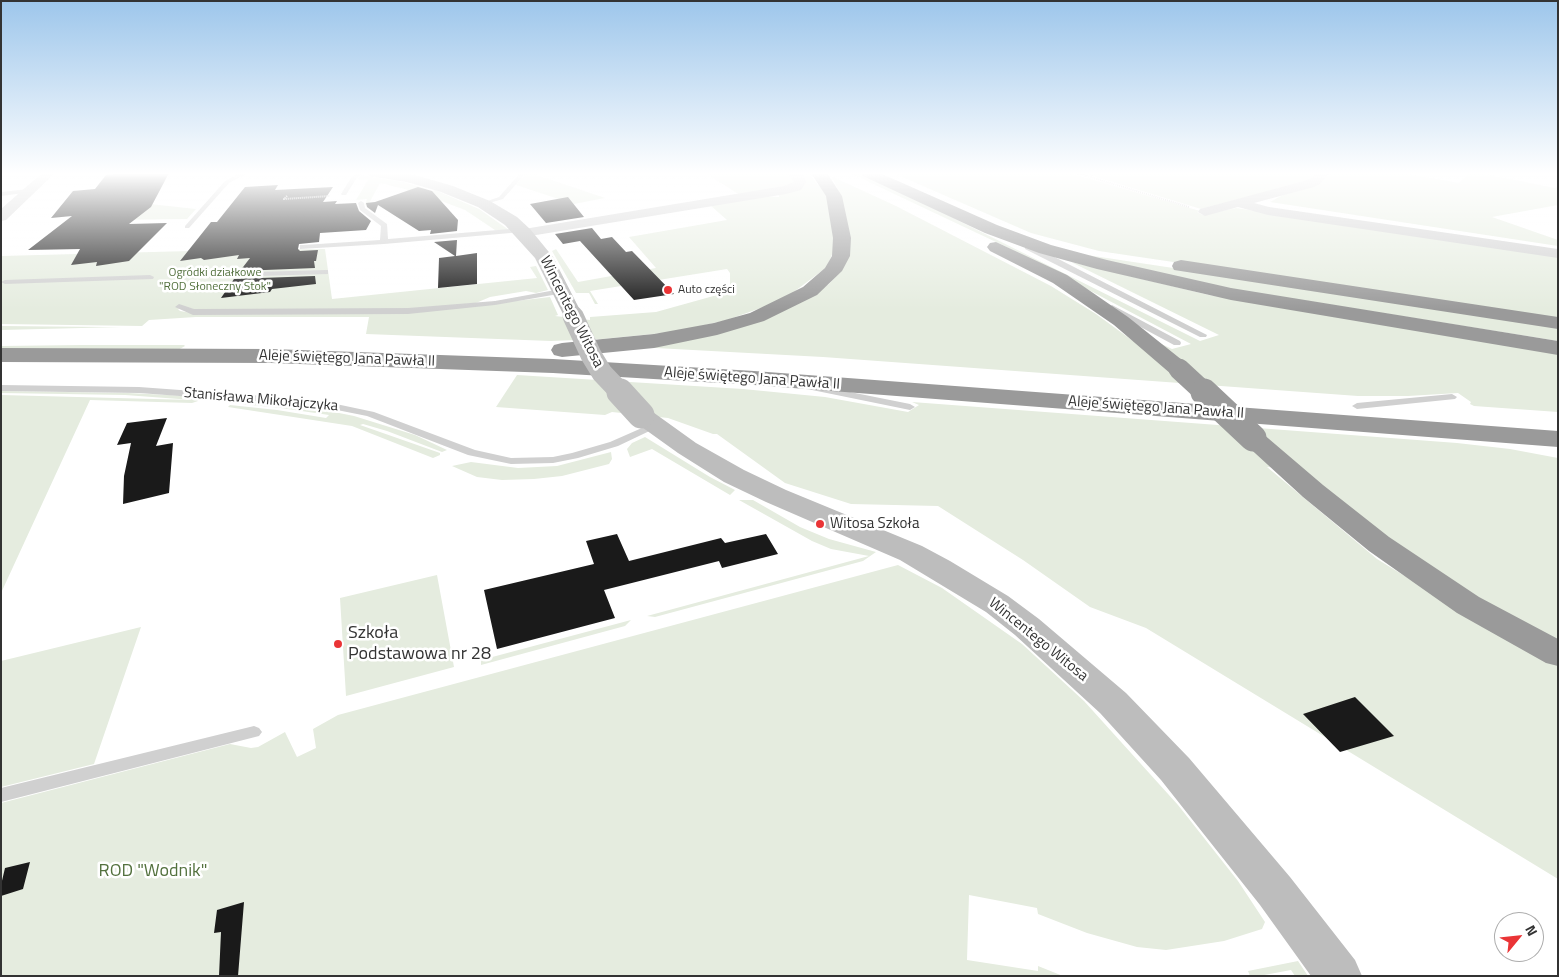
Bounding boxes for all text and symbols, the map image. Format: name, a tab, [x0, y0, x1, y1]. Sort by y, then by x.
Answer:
street label: Wincentego Witosa	[535, 253, 607, 371]
park label: Ogródki działkowe "ROD Słoneczny Stok"	[159, 266, 271, 294]
place label: Auto części	[678, 283, 735, 297]
marker: Auto części	[662, 284, 674, 296]
street label: Aleje świętego Jana Pawła II	[259, 347, 435, 371]
street label: Aleje świętego Jana Pawła II	[663, 364, 841, 394]
street label: Stanisława Mikołajczyka	[183, 384, 339, 416]
street label: Aleje świętego Jana Pawła II	[1067, 393, 1245, 423]
place label: Witosa Szkoła	[830, 515, 920, 533]
marker: Witosa Szkoła	[814, 518, 826, 530]
street label: Wincentego Witosa	[985, 594, 1091, 686]
place label: Szkoła Podstawowa nr 28	[348, 623, 491, 666]
marker: Szkoła Podstawowa nr 28	[332, 638, 344, 650]
park label: ROD "Wodnik"	[99, 861, 207, 883]
north arrow	[1494, 912, 1544, 962]
text: N	[1520, 921, 1543, 939]

